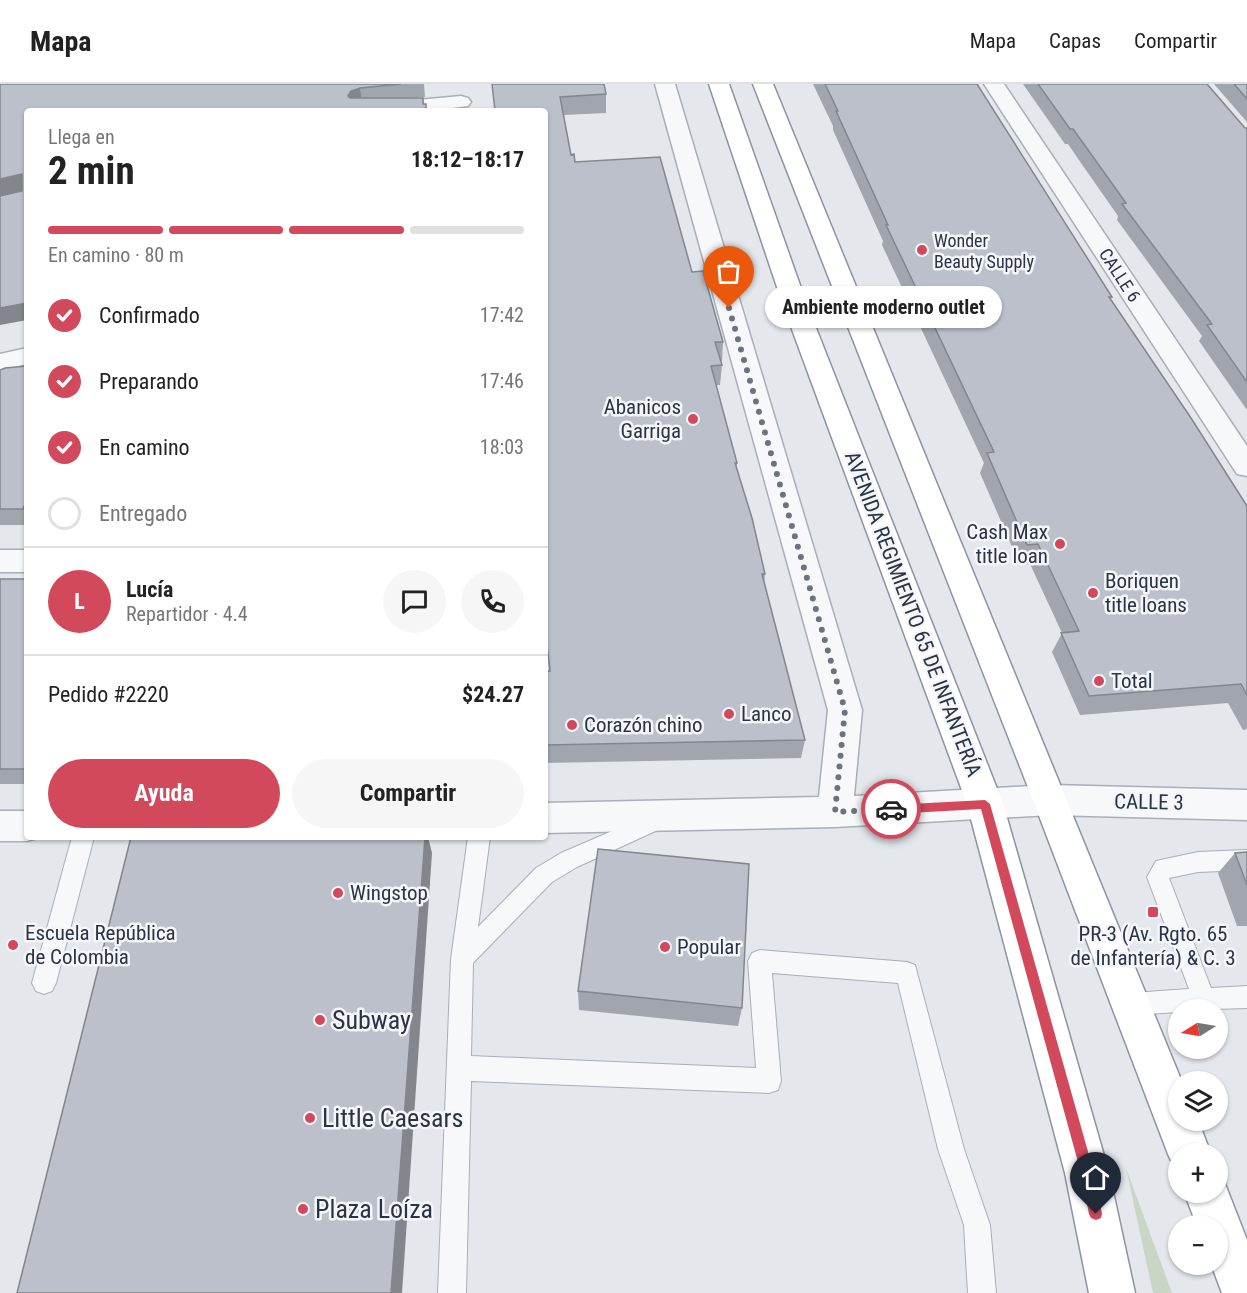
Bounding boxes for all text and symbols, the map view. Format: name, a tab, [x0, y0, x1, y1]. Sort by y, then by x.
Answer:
text: Mapa	[30, 25, 91, 58]
text: Mapa	[970, 29, 1016, 53]
text: Capas	[1049, 29, 1101, 53]
text: Compartir	[1134, 29, 1217, 53]
text: Llega en	[48, 125, 115, 149]
text: 18:12–18:17	[411, 147, 524, 172]
text: 2 min	[48, 148, 135, 194]
place label: Wonder Beauty Supply	[934, 230, 1034, 272]
text: En camino · 80 m	[48, 243, 184, 267]
marker: Wonder Beauty Supply	[915, 243, 929, 257]
street label: CALLE 6	[1095, 244, 1145, 306]
pin	[703, 246, 754, 308]
icon: bag	[712, 255, 745, 288]
callout: Ambiente moderno outlet	[765, 287, 1002, 329]
text: Ambiente moderno outlet	[782, 295, 985, 319]
icon: check	[48, 299, 81, 332]
text: Confirmado	[99, 303, 200, 328]
text: 17:42	[480, 303, 524, 327]
icon: check	[48, 365, 81, 398]
text: Preparando	[99, 369, 199, 394]
text: 17:46	[480, 369, 524, 393]
place label: Abanicos Garriga	[604, 395, 681, 443]
marker: Abanicos Garriga	[686, 412, 700, 426]
icon: check	[48, 431, 81, 464]
text: En camino	[99, 435, 190, 460]
text: 18:03	[480, 435, 524, 459]
street label: AVENIDA REGIMIENTO 65 DE INFANTERÍA	[840, 448, 986, 780]
text: Entregado	[99, 501, 187, 526]
place label: Cash Max title loan	[966, 520, 1048, 568]
marker: Cash Max title loan	[1053, 537, 1067, 551]
place label: Boriquen title loans	[1105, 569, 1187, 617]
button: chat	[383, 570, 446, 633]
button: phone	[461, 570, 524, 633]
text: Lucía	[126, 577, 173, 602]
marker: Boriquen title loans	[1086, 586, 1100, 600]
text: L	[74, 589, 85, 614]
text: Repartidor · 4.4	[126, 602, 248, 626]
place label: Total	[1111, 669, 1153, 693]
marker: Total	[1092, 674, 1106, 688]
text: Pedido #2220	[48, 682, 169, 707]
text: $24.27	[462, 682, 524, 707]
place label: Lanco	[741, 702, 791, 726]
marker: Lanco	[722, 707, 736, 721]
place label: Corazón chino	[584, 713, 702, 737]
marker: Corazón chino	[565, 718, 579, 732]
button: Ayuda	[48, 759, 280, 828]
button: Compartir	[292, 759, 524, 828]
courier	[861, 779, 921, 839]
street label: CALLE 3	[1114, 789, 1184, 815]
icon: car	[875, 793, 908, 826]
place label: Wingstop	[350, 881, 428, 905]
marker: Wingstop	[331, 886, 345, 900]
marker: PR-3 (Av. Rgto. 65 de Infantería) & C. 3	[1146, 905, 1160, 919]
place label: Escuela República de Colombia	[25, 921, 176, 969]
place label: PR-3 (Av. Rgto. 65 de Infantería) & C. 3	[1070, 922, 1236, 970]
place label: Popular	[677, 935, 741, 959]
marker: Escuela República de Colombia	[6, 938, 20, 952]
marker: Popular	[658, 940, 672, 954]
north arrow	[1168, 999, 1228, 1059]
map controls	[1168, 999, 1228, 1275]
place label: Subway	[332, 1005, 411, 1035]
marker: Subway	[313, 1013, 327, 1027]
button: layers	[1168, 1071, 1228, 1131]
place label: Little Caesars	[322, 1103, 463, 1133]
marker: Little Caesars	[303, 1111, 317, 1125]
button: +	[1168, 1143, 1228, 1203]
pin	[1070, 1152, 1121, 1214]
icon: home	[1079, 1161, 1112, 1194]
place label: Plaza Loíza	[315, 1194, 433, 1224]
marker: Plaza Loíza	[296, 1202, 310, 1216]
button: −	[1168, 1215, 1228, 1275]

